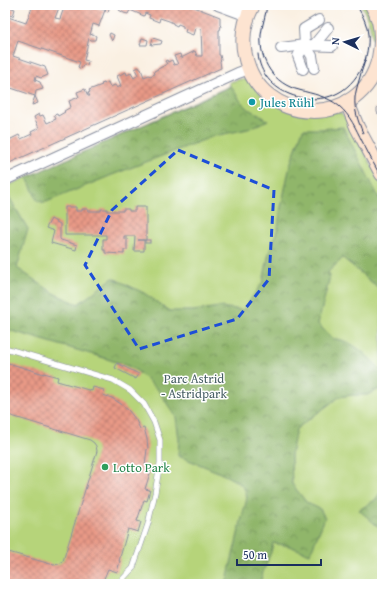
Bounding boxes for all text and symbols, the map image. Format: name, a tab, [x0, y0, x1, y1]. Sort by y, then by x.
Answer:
north arrow	[325, 22, 365, 62]
text: N	[327, 36, 343, 45]
place label: Jules Rühl	[258, 93, 315, 112]
marker: Jules Rühl	[247, 97, 257, 107]
park label: Parc Astrid - Astridpark	[161, 369, 227, 403]
place label: Lotto Park	[113, 458, 170, 477]
marker: Lotto Park	[100, 462, 110, 472]
scale bar	[237, 541, 321, 567]
text: 50 m	[243, 546, 267, 563]

